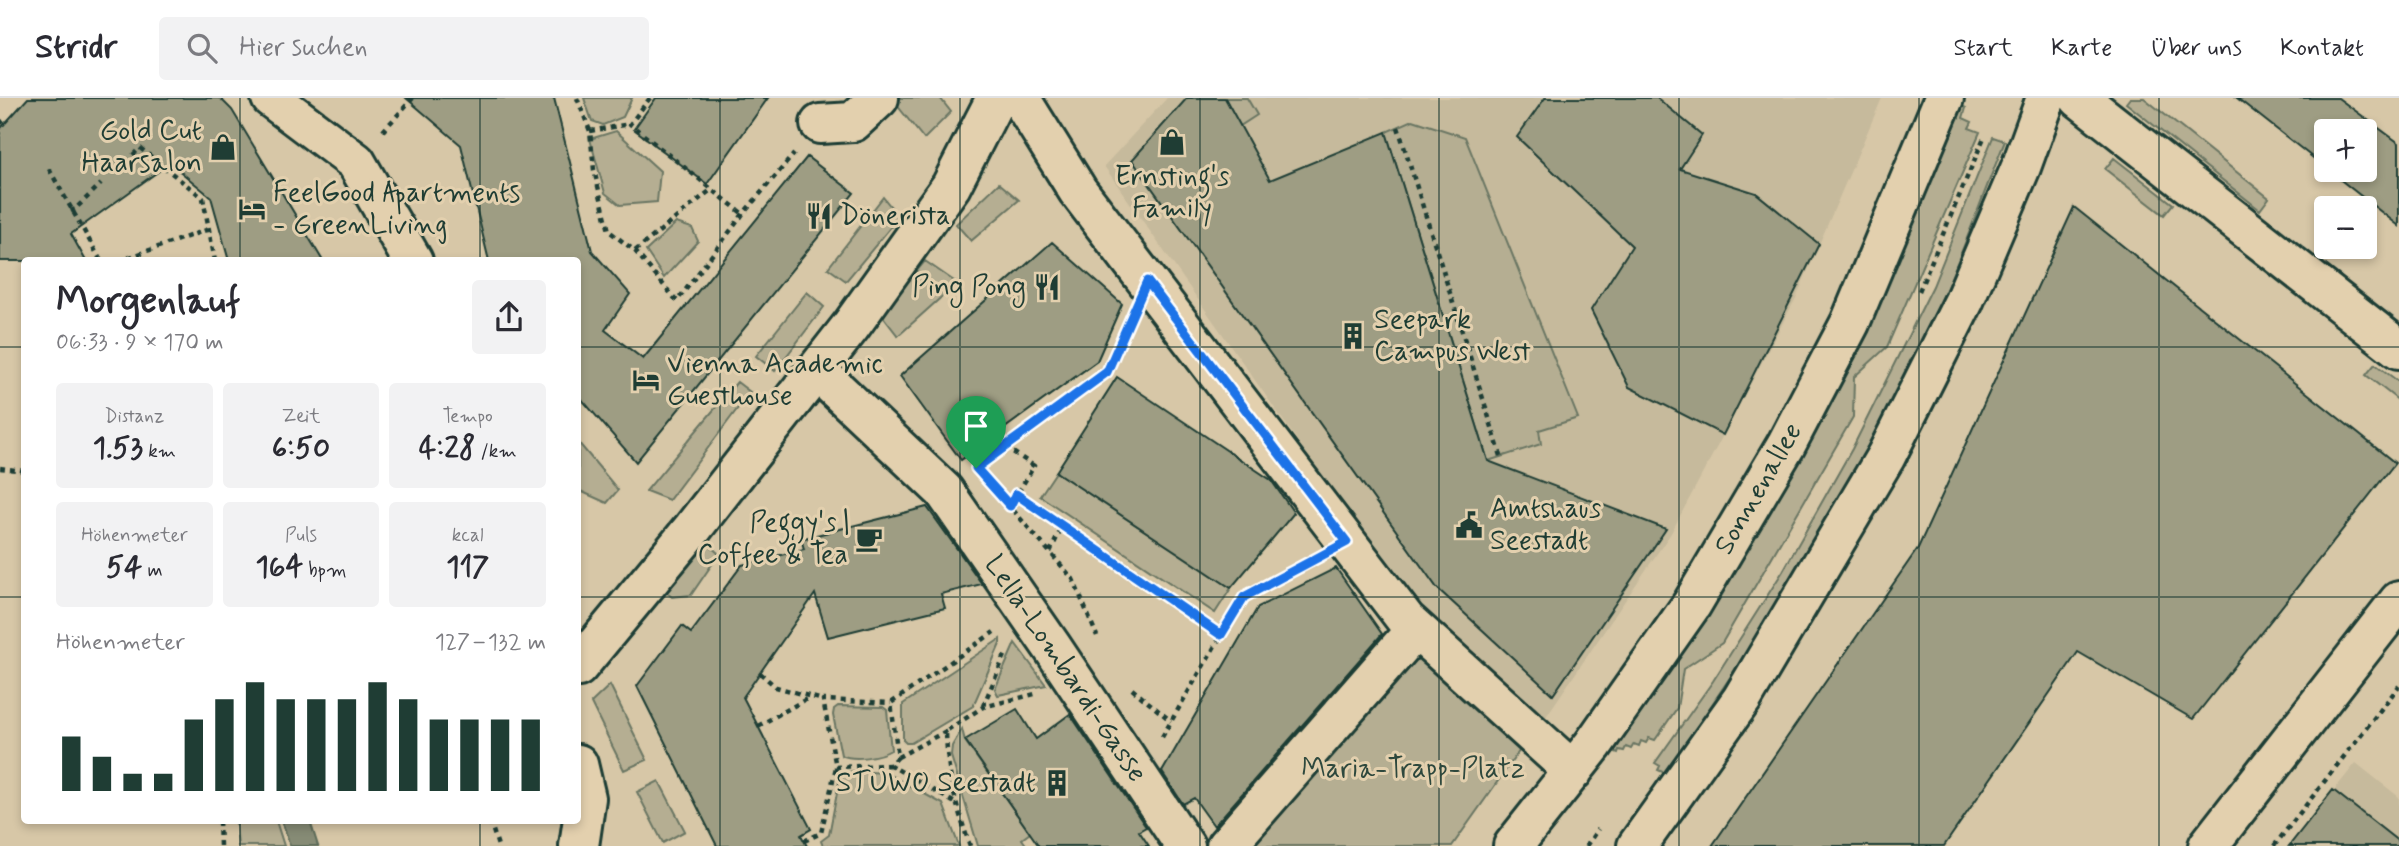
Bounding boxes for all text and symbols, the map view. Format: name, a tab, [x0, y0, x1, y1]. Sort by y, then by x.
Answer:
search box	[159, 17, 649, 80]
text: Stridr	[35, 26, 117, 70]
icon: search	[183, 29, 221, 67]
text: Hier suchen	[239, 31, 368, 65]
text: Start	[1953, 33, 2013, 64]
text: Karte	[2051, 33, 2112, 64]
text: Über uns	[2150, 33, 2242, 64]
text: Kontakt	[2280, 33, 2364, 64]
place label: Gold Cut Haarsalon	[82, 113, 202, 182]
map controls	[2314, 119, 2377, 259]
button: +	[2314, 119, 2377, 182]
shop icon: Ernsting's Family	[1157, 127, 1187, 157]
shop icon: Gold Cut Haarsalon	[208, 132, 238, 162]
place label: Ernsting's Family	[1115, 159, 1229, 228]
place label: FeelGood Apartments - GreenLiving	[273, 175, 520, 244]
hotel icon: FeelGood Apartments - GreenLiving	[237, 194, 267, 224]
button: −	[2314, 196, 2377, 259]
place label: Dönerista	[840, 198, 950, 235]
restaurant icon: Dönerista	[804, 201, 834, 231]
place label: Ping Pong	[912, 269, 1026, 308]
restaurant icon: Ping Pong	[1032, 272, 1062, 302]
text: Morgenlauf	[56, 277, 240, 326]
button: share	[472, 280, 546, 354]
place label: Seepark Campus West	[1374, 302, 1532, 371]
building icon: Seepark Campus West	[1338, 321, 1368, 351]
text: 06:33 · 9 × 170 m	[56, 328, 224, 358]
place label: Vienna Academic Guesthouse	[667, 346, 883, 415]
hotel icon: Vienna Academic Guesthouse	[631, 365, 661, 395]
pin	[946, 396, 1006, 468]
text: Distanz	[104, 404, 164, 429]
text: Zeit	[282, 404, 320, 429]
text: Tempo	[443, 404, 493, 429]
icon: arrive	[957, 407, 995, 445]
street label: Sonnenallee	[1706, 416, 1812, 562]
text: 1.53	[93, 429, 143, 468]
text: 6:50	[272, 429, 330, 468]
text: 4:28	[419, 429, 475, 468]
text: km	[143, 439, 176, 464]
text: /km	[475, 439, 517, 464]
place label: Amtshaus Seestadt	[1490, 491, 1601, 560]
place label: Peggy's | Coffee & Tea	[697, 505, 848, 574]
public building icon: Amtshaus Seestadt	[1454, 510, 1484, 540]
text: Höhenmeter	[81, 523, 188, 548]
text: Puls	[285, 523, 317, 548]
text: kcal	[452, 523, 484, 548]
cafe icon: Peggy's | Coffee & Tea	[854, 524, 884, 554]
text: 54	[106, 548, 142, 587]
text: 164	[255, 548, 303, 587]
text: 117	[446, 548, 489, 587]
street label: Lella-Lombardi-Gasse	[975, 548, 1155, 790]
text: m	[142, 558, 163, 583]
text: bpm	[303, 558, 347, 583]
text: Höhenmeter	[56, 628, 185, 658]
text: 127–132 m	[435, 628, 546, 658]
park label: Maria-Trapp-Platz	[1301, 751, 1525, 788]
place label: STUWO Seestadt	[836, 765, 1036, 802]
building icon: STUWO Seestadt	[1042, 768, 1072, 798]

